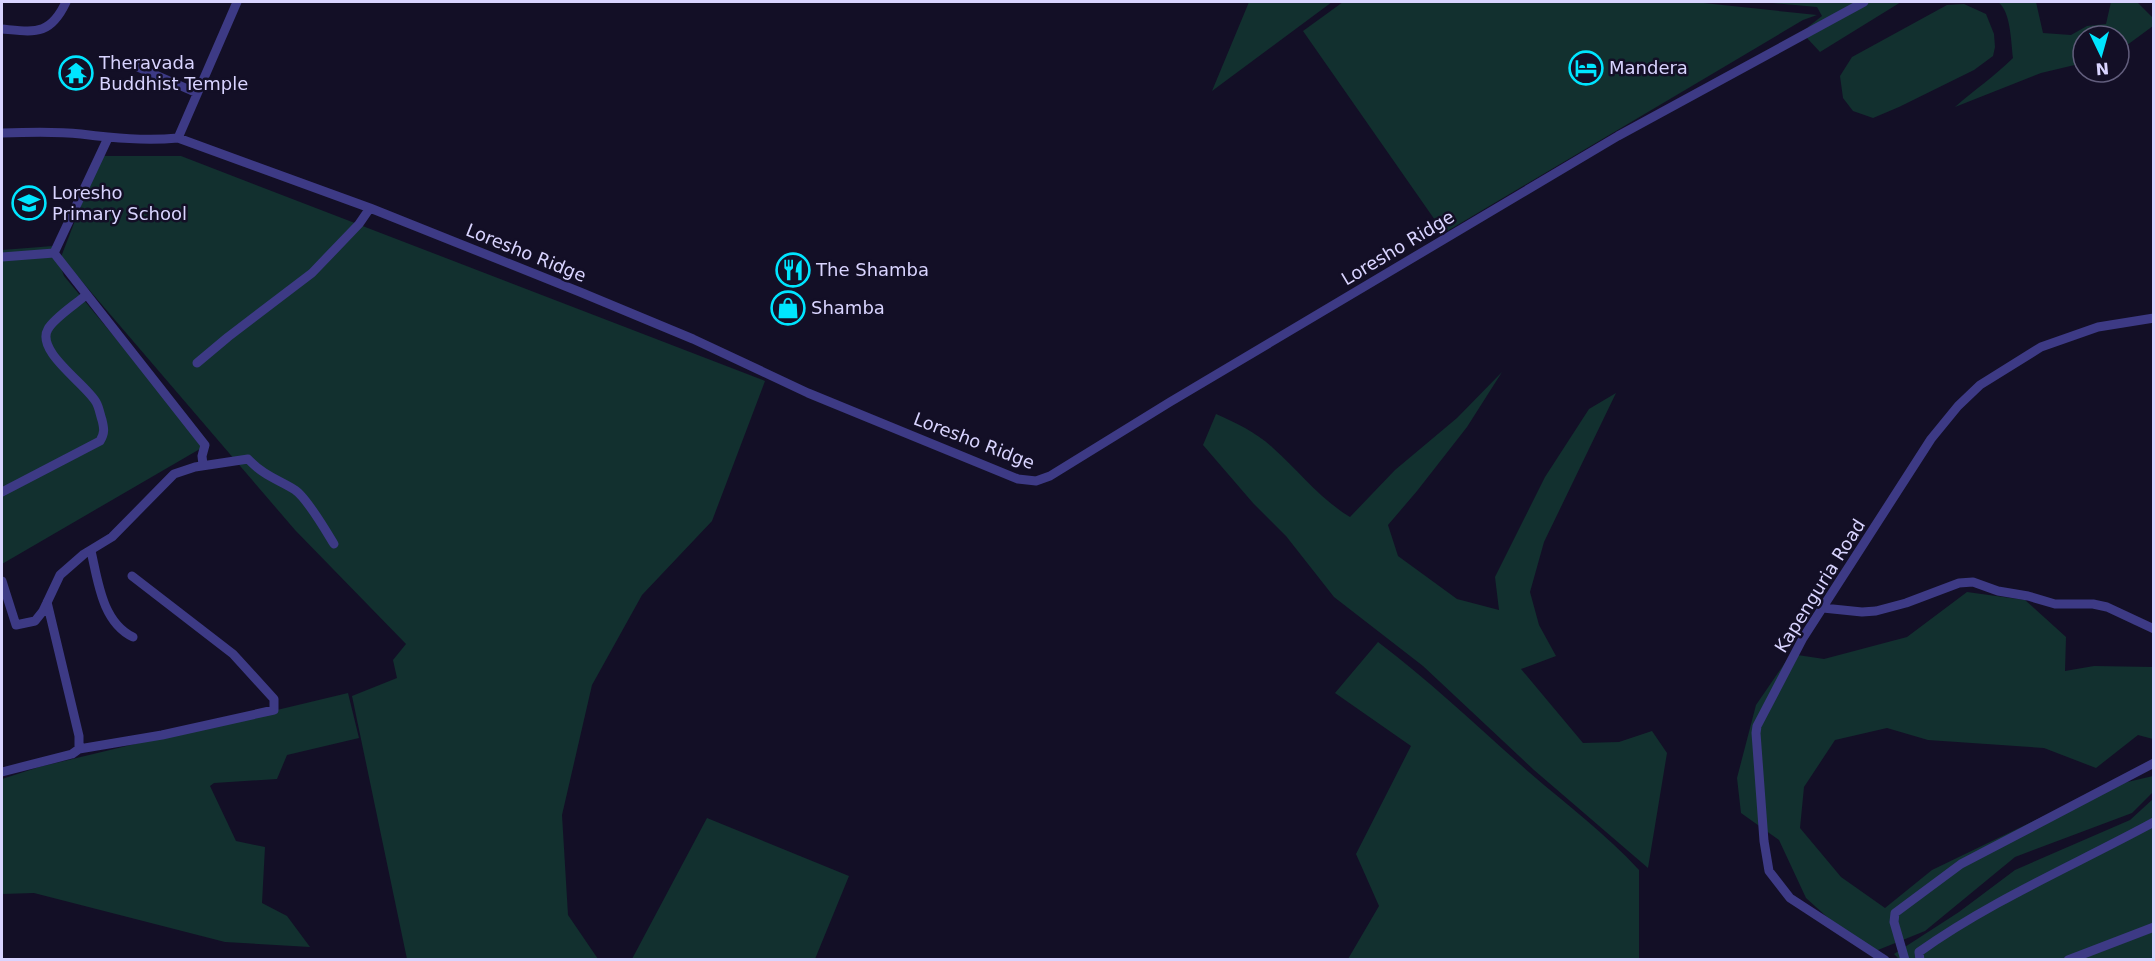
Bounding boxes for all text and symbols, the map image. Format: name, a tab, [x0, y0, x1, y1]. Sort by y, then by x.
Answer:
north arrow	[2071, 24, 2131, 84]
hotel icon: Mandera	[1568, 50, 1604, 86]
place label: Theravada Buddhist Temple	[98, 52, 248, 94]
temple icon: Theravada Buddhist Temple	[58, 55, 94, 91]
place label: Mandera	[1609, 57, 1688, 78]
text: N	[2095, 58, 2110, 78]
place label: Loresho Primary School	[52, 182, 187, 224]
school or university icon: Loresho Primary School	[11, 185, 47, 221]
street label: Loresho Ridge	[1338, 206, 1458, 289]
street label: Loresho Ridge	[463, 219, 589, 286]
restaurant icon: The Shamba	[775, 252, 811, 288]
place label: The Shamba	[815, 259, 929, 280]
shop icon: Shamba	[770, 290, 806, 326]
place label: Shamba	[811, 297, 885, 318]
street label: Loresho Ridge	[911, 408, 1038, 473]
street label: Kapenguria Road	[1770, 515, 1869, 656]

